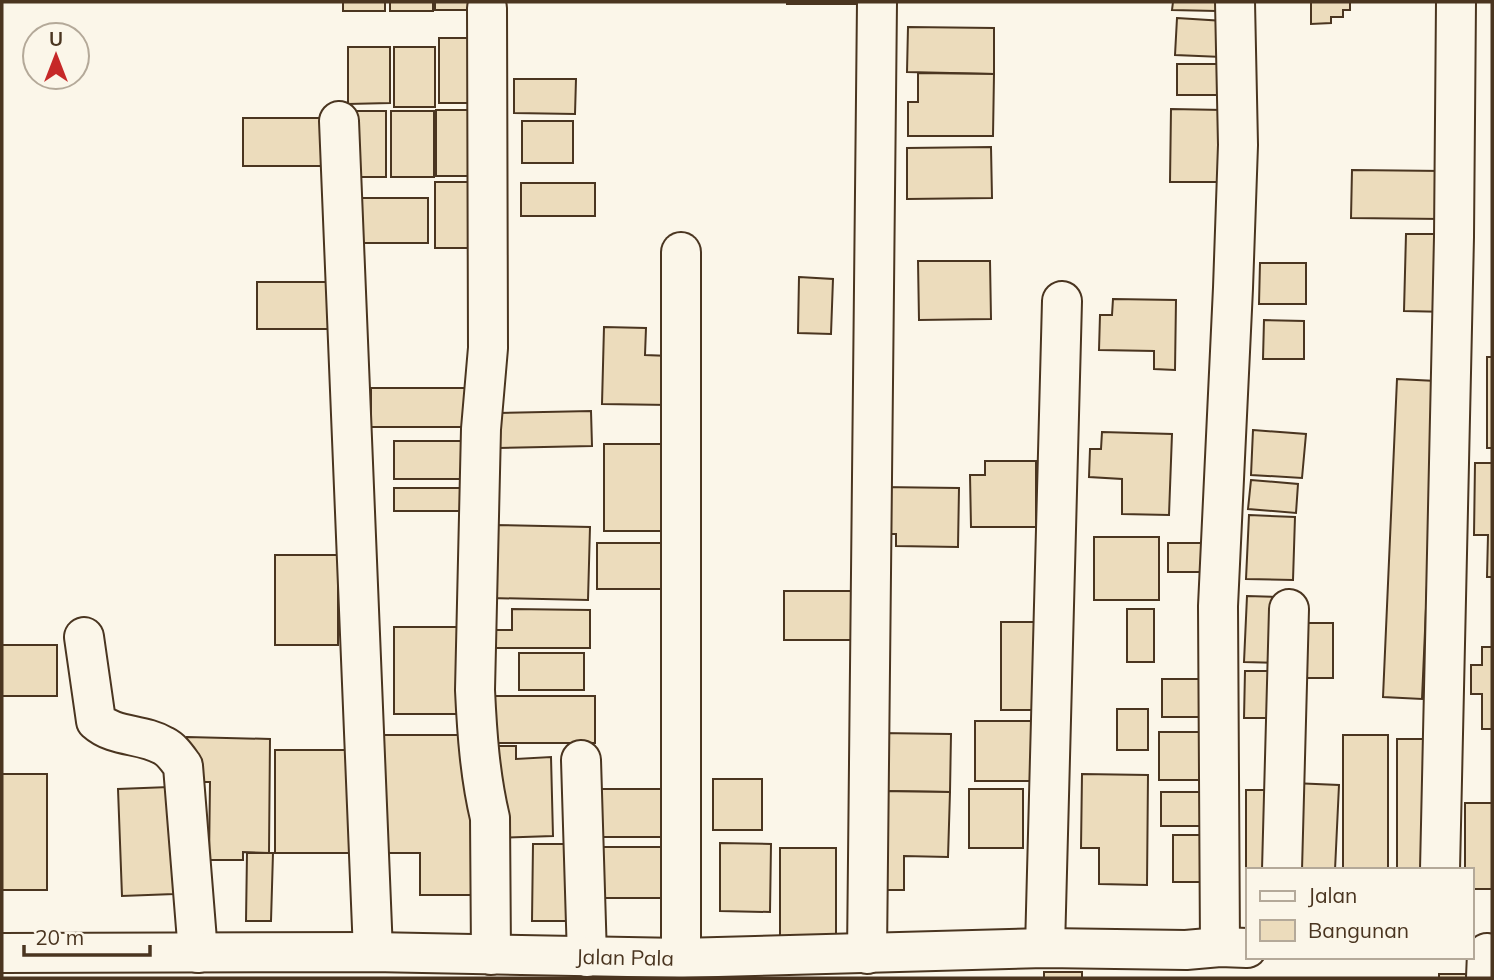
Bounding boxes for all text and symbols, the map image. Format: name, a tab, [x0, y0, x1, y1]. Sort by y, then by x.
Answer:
north arrow	[21, 21, 91, 91]
text: U	[49, 27, 63, 51]
legend	[1246, 868, 1473, 959]
text: Jalan	[1308, 882, 1357, 908]
scale bar	[24, 914, 150, 958]
text: Bangunan	[1308, 917, 1409, 943]
text: 20 m	[35, 924, 84, 950]
street label: Jalan Pala	[576, 943, 674, 971]

